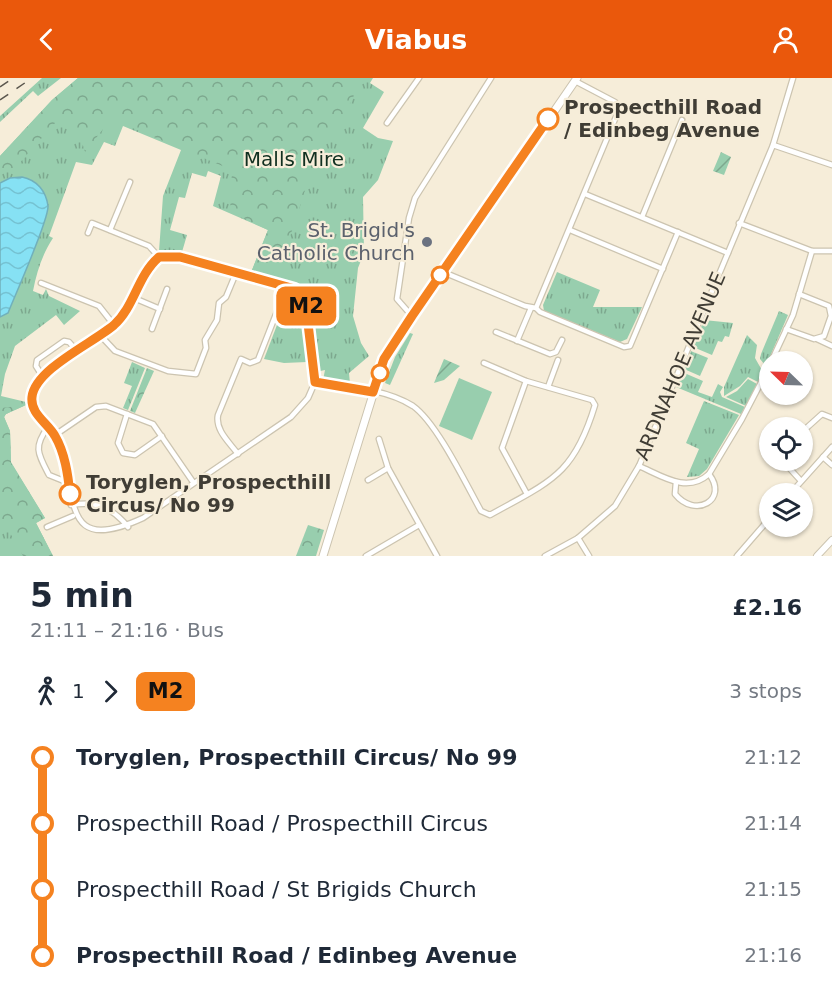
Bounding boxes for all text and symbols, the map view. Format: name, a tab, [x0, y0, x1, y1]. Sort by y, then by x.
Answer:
icon: back	[30, 23, 63, 56]
icon: person	[769, 23, 802, 56]
text: Viabus	[365, 24, 467, 55]
place label: Prospecthill Road / Edinbeg Avenue	[564, 95, 762, 142]
marker: Prospecthill Road / Edinbeg Avenue	[537, 108, 559, 130]
park label: Malls Mire	[244, 147, 344, 171]
place label: St. Brigid's Catholic Church	[257, 218, 415, 265]
marker: St. Brigid's Catholic Church	[420, 235, 434, 249]
unlabelled marker	[431, 266, 449, 284]
street label: ARDNAHOE AVENUE	[629, 268, 731, 464]
line badge: M2	[279, 286, 333, 326]
text: M2	[288, 294, 324, 318]
north arrow	[759, 351, 813, 405]
map controls	[759, 351, 813, 537]
unlabelled marker	[371, 364, 389, 382]
button: locate	[759, 417, 813, 471]
place label: Toryglen, Prospecthill Circus/ No 99	[86, 470, 331, 517]
marker: Toryglen, Prospecthill Circus/ No 99	[59, 483, 81, 505]
button: layers	[759, 483, 813, 537]
text: 5 min	[30, 576, 134, 615]
text: £2.16	[732, 595, 802, 620]
text: 21:11 – 21:16 · Bus	[30, 618, 224, 642]
icon: walk	[30, 675, 63, 708]
icon: forward	[94, 675, 127, 708]
text: 1	[72, 679, 85, 703]
text: M2	[148, 679, 183, 703]
text: 3 stops	[729, 679, 802, 703]
text: Toryglen, Prospecthill Circus/ No 99	[76, 745, 517, 770]
text: 21:12	[744, 745, 802, 769]
text: Prospecthill Road / Prospecthill Circus	[76, 811, 488, 836]
text: 21:14	[744, 811, 802, 835]
text: Prospecthill Road / St Brigids Church	[76, 877, 477, 902]
text: 21:15	[744, 877, 802, 901]
text: Prospecthill Road / Edinbeg Avenue	[76, 943, 517, 968]
text: 21:16	[744, 943, 802, 967]

